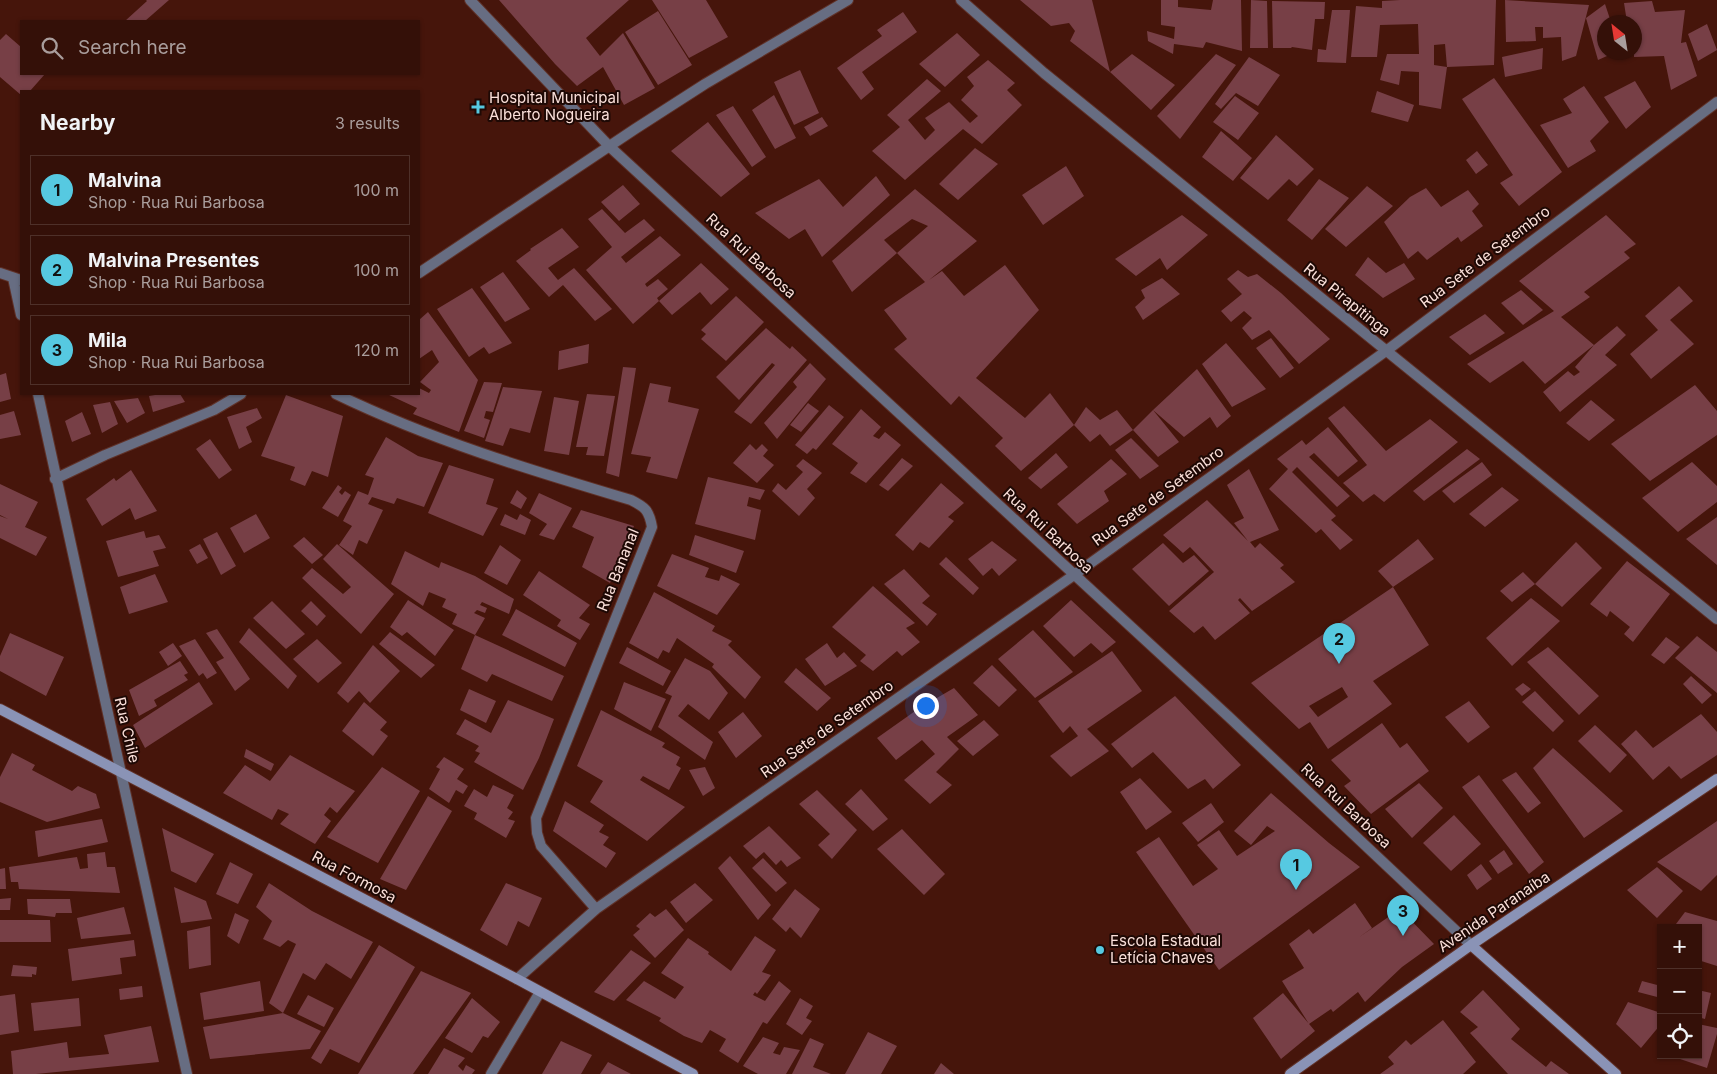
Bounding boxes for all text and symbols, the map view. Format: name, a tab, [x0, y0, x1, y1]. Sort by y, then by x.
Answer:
north arrow	[1597, 15, 1642, 60]
search box	[20, 20, 420, 75]
icon: search	[38, 34, 66, 62]
text: Search here	[78, 36, 187, 59]
place label: Hospital Municipal Alberto Nogueira	[489, 88, 620, 124]
marker: Hospital Municipal Alberto Nogueira	[471, 100, 485, 114]
text: Nearby	[40, 110, 115, 135]
text: 3 results	[335, 113, 400, 133]
text: Malvina	[88, 169, 161, 192]
text: 1	[54, 180, 60, 200]
text: 100 m	[354, 180, 399, 200]
text: Shop · Rua Rui Barbosa	[88, 192, 265, 212]
street label: Rua Sete de Setembro	[1416, 201, 1554, 312]
street label: Rua Rui Barbosa	[702, 209, 800, 302]
text: Malvina Presentes	[88, 249, 259, 272]
street label: Rua Pirapitinga	[1300, 259, 1395, 340]
text: 2	[52, 260, 62, 280]
text: 100 m	[354, 260, 399, 280]
text: Shop · Rua Rui Barbosa	[88, 272, 265, 292]
text: Mila	[88, 329, 127, 352]
text: 3	[52, 340, 62, 360]
text: 120 m	[354, 340, 399, 360]
text: Shop · Rua Rui Barbosa	[88, 352, 265, 372]
street label: Rua Sete de Setembro	[1088, 441, 1227, 550]
street label: Rua Rui Barbosa	[999, 484, 1097, 577]
street label: Rua Bananal	[592, 526, 643, 614]
pin: 2	[1323, 623, 1355, 664]
street label: Rua Sete de Setembro	[757, 675, 897, 782]
your location	[913, 693, 939, 719]
street label: Rua Chile	[111, 695, 144, 765]
street label: Rua Rui Barbosa	[1297, 759, 1395, 852]
street label: Rua Formosa	[309, 846, 400, 907]
pin: 1	[1280, 849, 1312, 890]
street label: Avenida Paranaíba	[1434, 867, 1553, 956]
pin: 3	[1387, 895, 1419, 936]
map controls	[1657, 924, 1702, 1059]
button: +	[1657, 924, 1702, 969]
place label: Escola Estadual Letícia Chaves	[1110, 931, 1221, 967]
marker: Escola Estadual Letícia Chaves	[1094, 944, 1106, 956]
button: −	[1657, 969, 1702, 1014]
button: locate	[1657, 1014, 1702, 1059]

